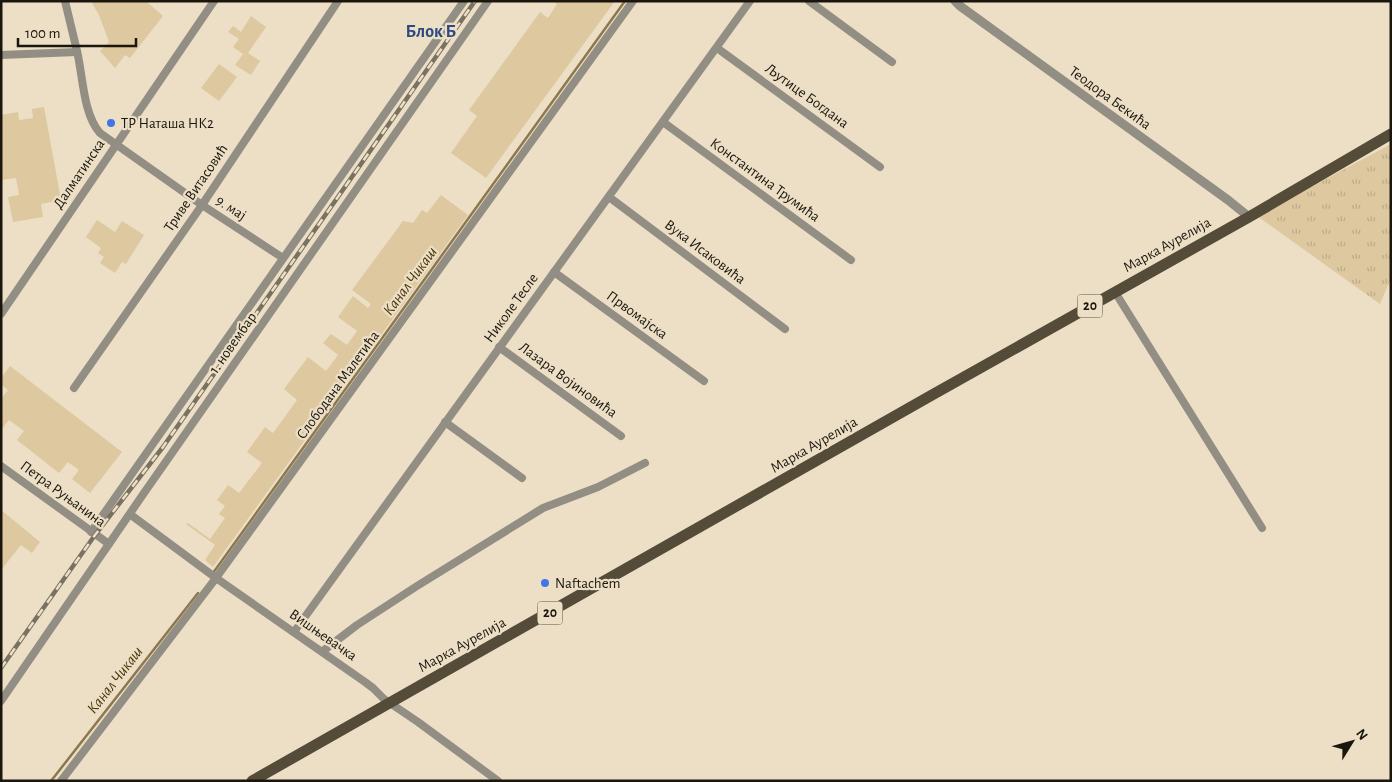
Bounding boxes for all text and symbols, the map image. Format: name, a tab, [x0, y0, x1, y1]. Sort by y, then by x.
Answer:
scale bar	[18, 15, 135, 47]
district label: Блок Б	[406, 23, 457, 41]
text: 100 m	[25, 26, 60, 41]
street label: Љутице Богдана	[763, 61, 852, 131]
street label: Теодора Бекића	[1066, 63, 1154, 133]
place label: ТР Наташа НК2	[121, 116, 214, 131]
marker: ТР Наташа НК2	[105, 117, 117, 129]
street label: Константина Трумића	[707, 135, 823, 225]
street label: Далматинска	[50, 137, 108, 211]
street label: Триве Витасовић	[161, 142, 231, 234]
street label: 9. мај	[213, 193, 249, 223]
street label: Марка Аурелија	[1121, 215, 1213, 275]
street label: Вука Исаковића	[662, 217, 748, 287]
water label: Канал Чикаш	[380, 244, 440, 318]
street label: Николе Тесле	[481, 271, 541, 345]
street label: Првомајска	[604, 288, 670, 342]
road number: 20	[1078, 294, 1102, 318]
street label: 1. новембар	[206, 309, 260, 376]
street label: Слободана Малетића	[294, 328, 382, 442]
street label: Лазара Војиновића	[516, 339, 620, 421]
street label: Марка Аурелија	[768, 414, 860, 476]
street label: Петра Руњанина	[18, 458, 109, 530]
place label: Naftachem	[555, 576, 621, 591]
marker: Naftachem	[539, 577, 551, 589]
road number: 20	[538, 602, 562, 624]
street label: Вишњевачка	[287, 606, 359, 664]
street label: Марка Аурелија	[416, 615, 508, 675]
water label: Канал Чикаш	[84, 644, 146, 716]
north arrow	[1327, 717, 1377, 767]
text: N	[1353, 727, 1370, 743]

